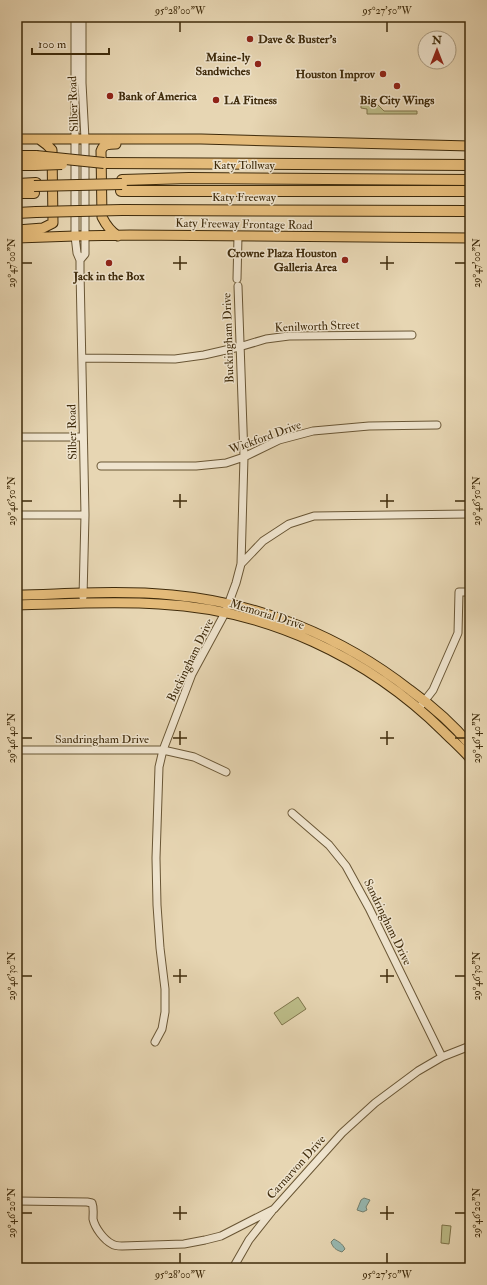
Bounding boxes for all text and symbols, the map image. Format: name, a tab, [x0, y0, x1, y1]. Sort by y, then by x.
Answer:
text: 95°28'00"W	[154, 5, 206, 17]
text: 95°27'50"W	[361, 5, 412, 17]
scale bar	[32, 30, 109, 56]
north arrow	[417, 30, 457, 70]
place label: Dave & Buster's	[258, 32, 336, 47]
marker: Dave & Buster's	[245, 34, 255, 44]
text: N	[431, 34, 443, 47]
text: 100 m	[38, 37, 67, 52]
place label: Maine-ly Sandwiches	[196, 50, 251, 79]
marker: Maine-ly Sandwiches	[253, 59, 263, 69]
place label: Houston Improv	[295, 67, 376, 82]
marker: Houston Improv	[378, 69, 388, 79]
street label: Silber Road	[65, 76, 82, 132]
marker: Big City Wings	[392, 81, 402, 91]
place label: Bank of America	[118, 89, 198, 104]
marker: Bank of America	[105, 91, 115, 101]
place label: LA Fitness	[224, 93, 277, 108]
place label: Big City Wings	[360, 93, 434, 108]
marker: LA Fitness	[211, 95, 221, 105]
street label: Katy Tollway	[213, 158, 276, 173]
street label: Katy Freeway	[212, 190, 277, 205]
street label: Katy Freeway Frontage Road	[175, 216, 313, 233]
text: 29°47'00"N	[6, 238, 18, 288]
text: 29°47'00"N	[471, 238, 483, 288]
place label: Crowne Plaza Houston Galleria Area	[227, 246, 338, 275]
marker: Crowne Plaza Houston Galleria Area	[340, 255, 350, 265]
marker: Jack in the Box	[104, 258, 114, 268]
place label: Jack in the Box	[72, 269, 145, 284]
street label: Buckingham Drive	[219, 292, 238, 383]
street label: Kenilworth Street	[274, 318, 360, 335]
street label: Silber Road	[65, 404, 80, 460]
street label: Wickford Drive	[226, 417, 303, 458]
text: 29°46'50"N	[6, 476, 18, 526]
text: 29°46'50"N	[471, 476, 483, 526]
street label: Memorial Drive	[228, 596, 306, 633]
street label: Buckingham Drive	[164, 616, 217, 704]
text: 29°46'40"N	[6, 713, 18, 763]
text: 29°46'40"N	[471, 713, 483, 763]
street label: Sandringham Drive	[55, 732, 149, 747]
street label: Sandringham Drive	[360, 877, 415, 968]
text: 29°46'30"N	[6, 951, 18, 1001]
text: 29°46'30"N	[471, 951, 483, 1001]
street label: Carnarvon Drive	[264, 1132, 329, 1202]
text: 29°46'20"N	[6, 1188, 18, 1238]
text: 29°46'20"N	[471, 1188, 483, 1238]
text: 95°28'00"W	[154, 1269, 206, 1281]
text: 95°27'50"W	[361, 1269, 412, 1281]

